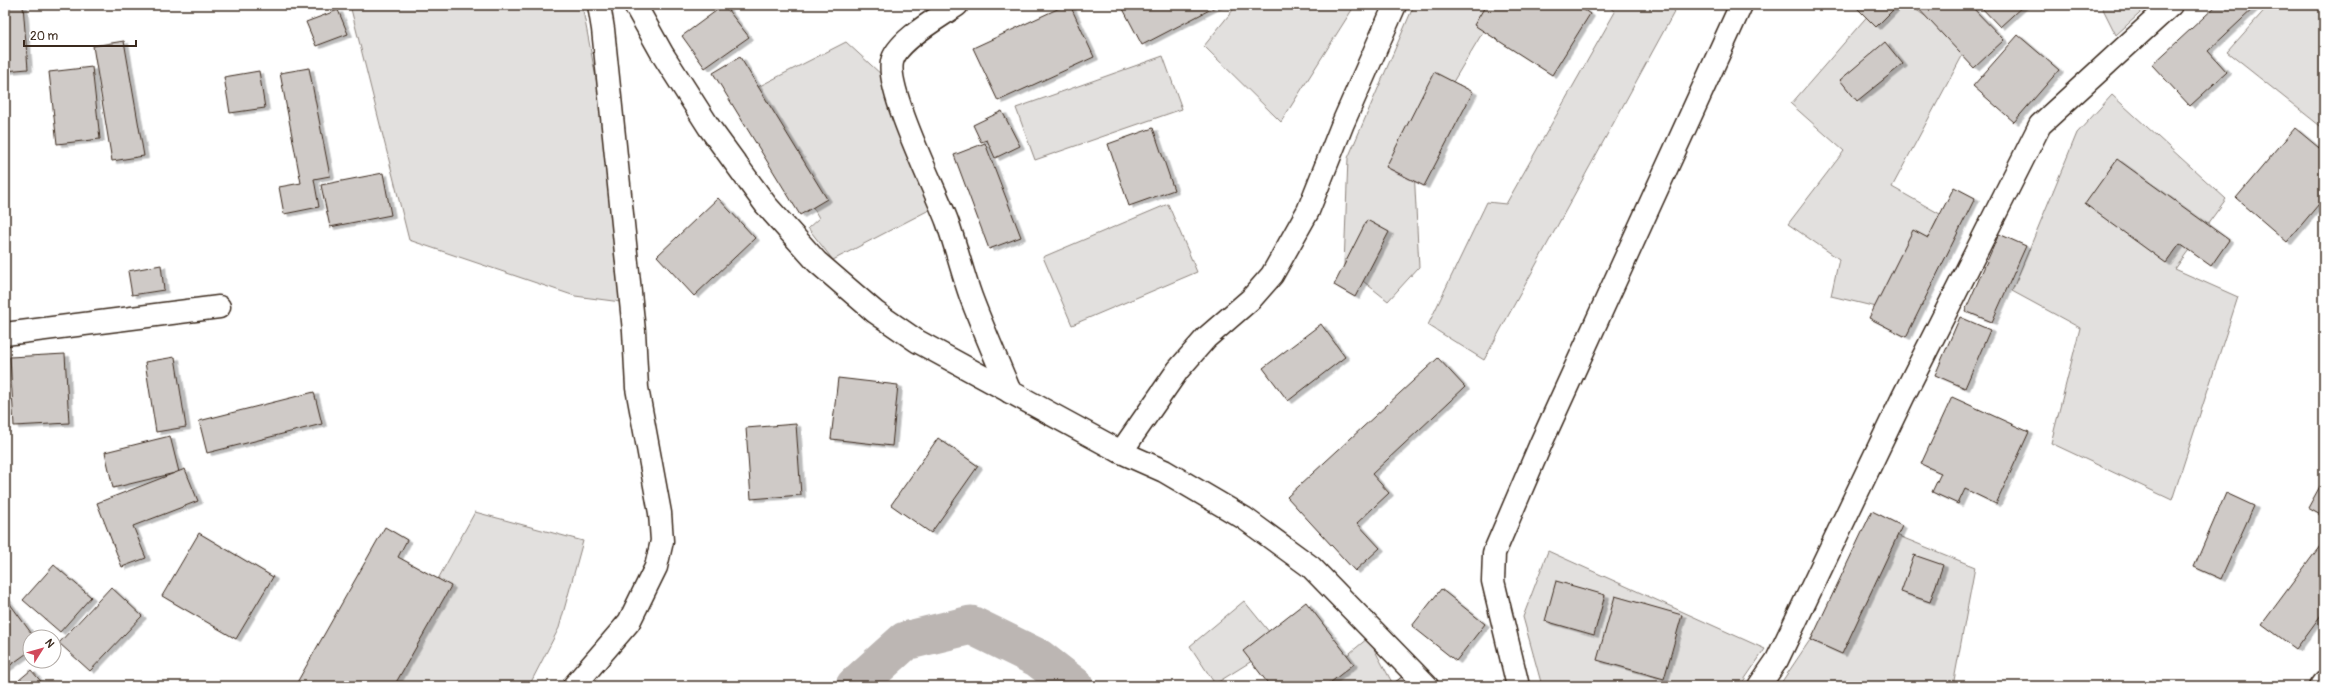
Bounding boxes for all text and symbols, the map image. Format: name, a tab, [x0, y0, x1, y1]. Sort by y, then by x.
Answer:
scale bar	[24, 22, 136, 48]
text: 20 m	[30, 29, 59, 44]
north arrow	[22, 629, 62, 669]
text: N	[42, 636, 57, 651]

